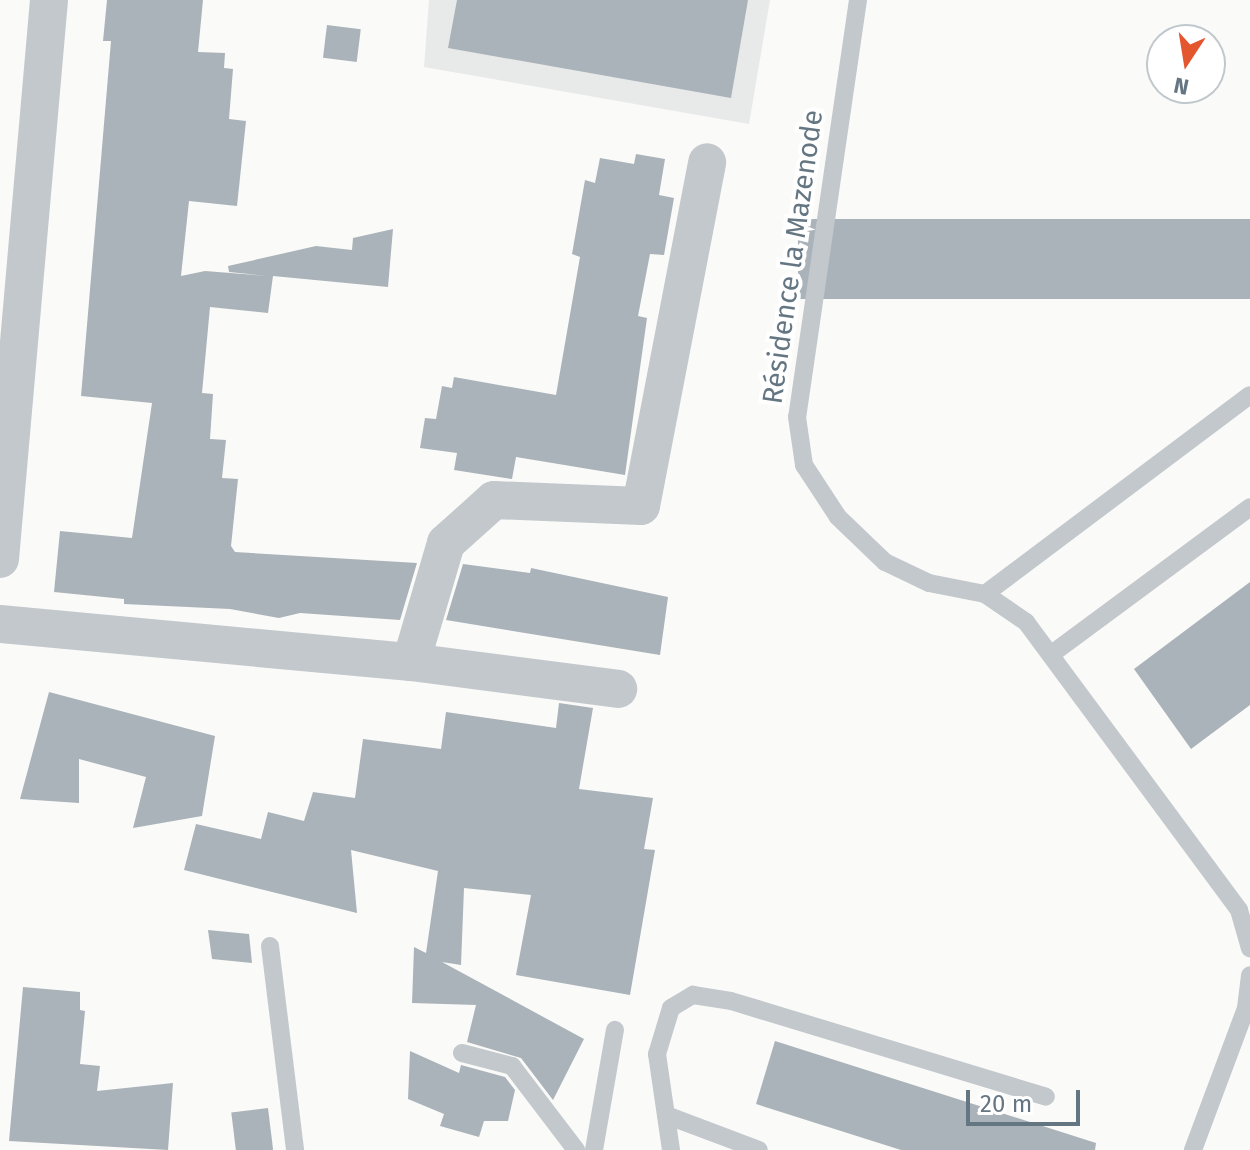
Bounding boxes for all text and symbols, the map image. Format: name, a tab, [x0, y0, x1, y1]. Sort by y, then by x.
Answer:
north arrow	[1146, 24, 1226, 104]
text: N	[1171, 71, 1191, 101]
street label: Résidence la Mazenode	[756, 108, 830, 406]
scale bar	[970, 1074, 1084, 1124]
text: 20 m	[980, 1090, 1032, 1118]

